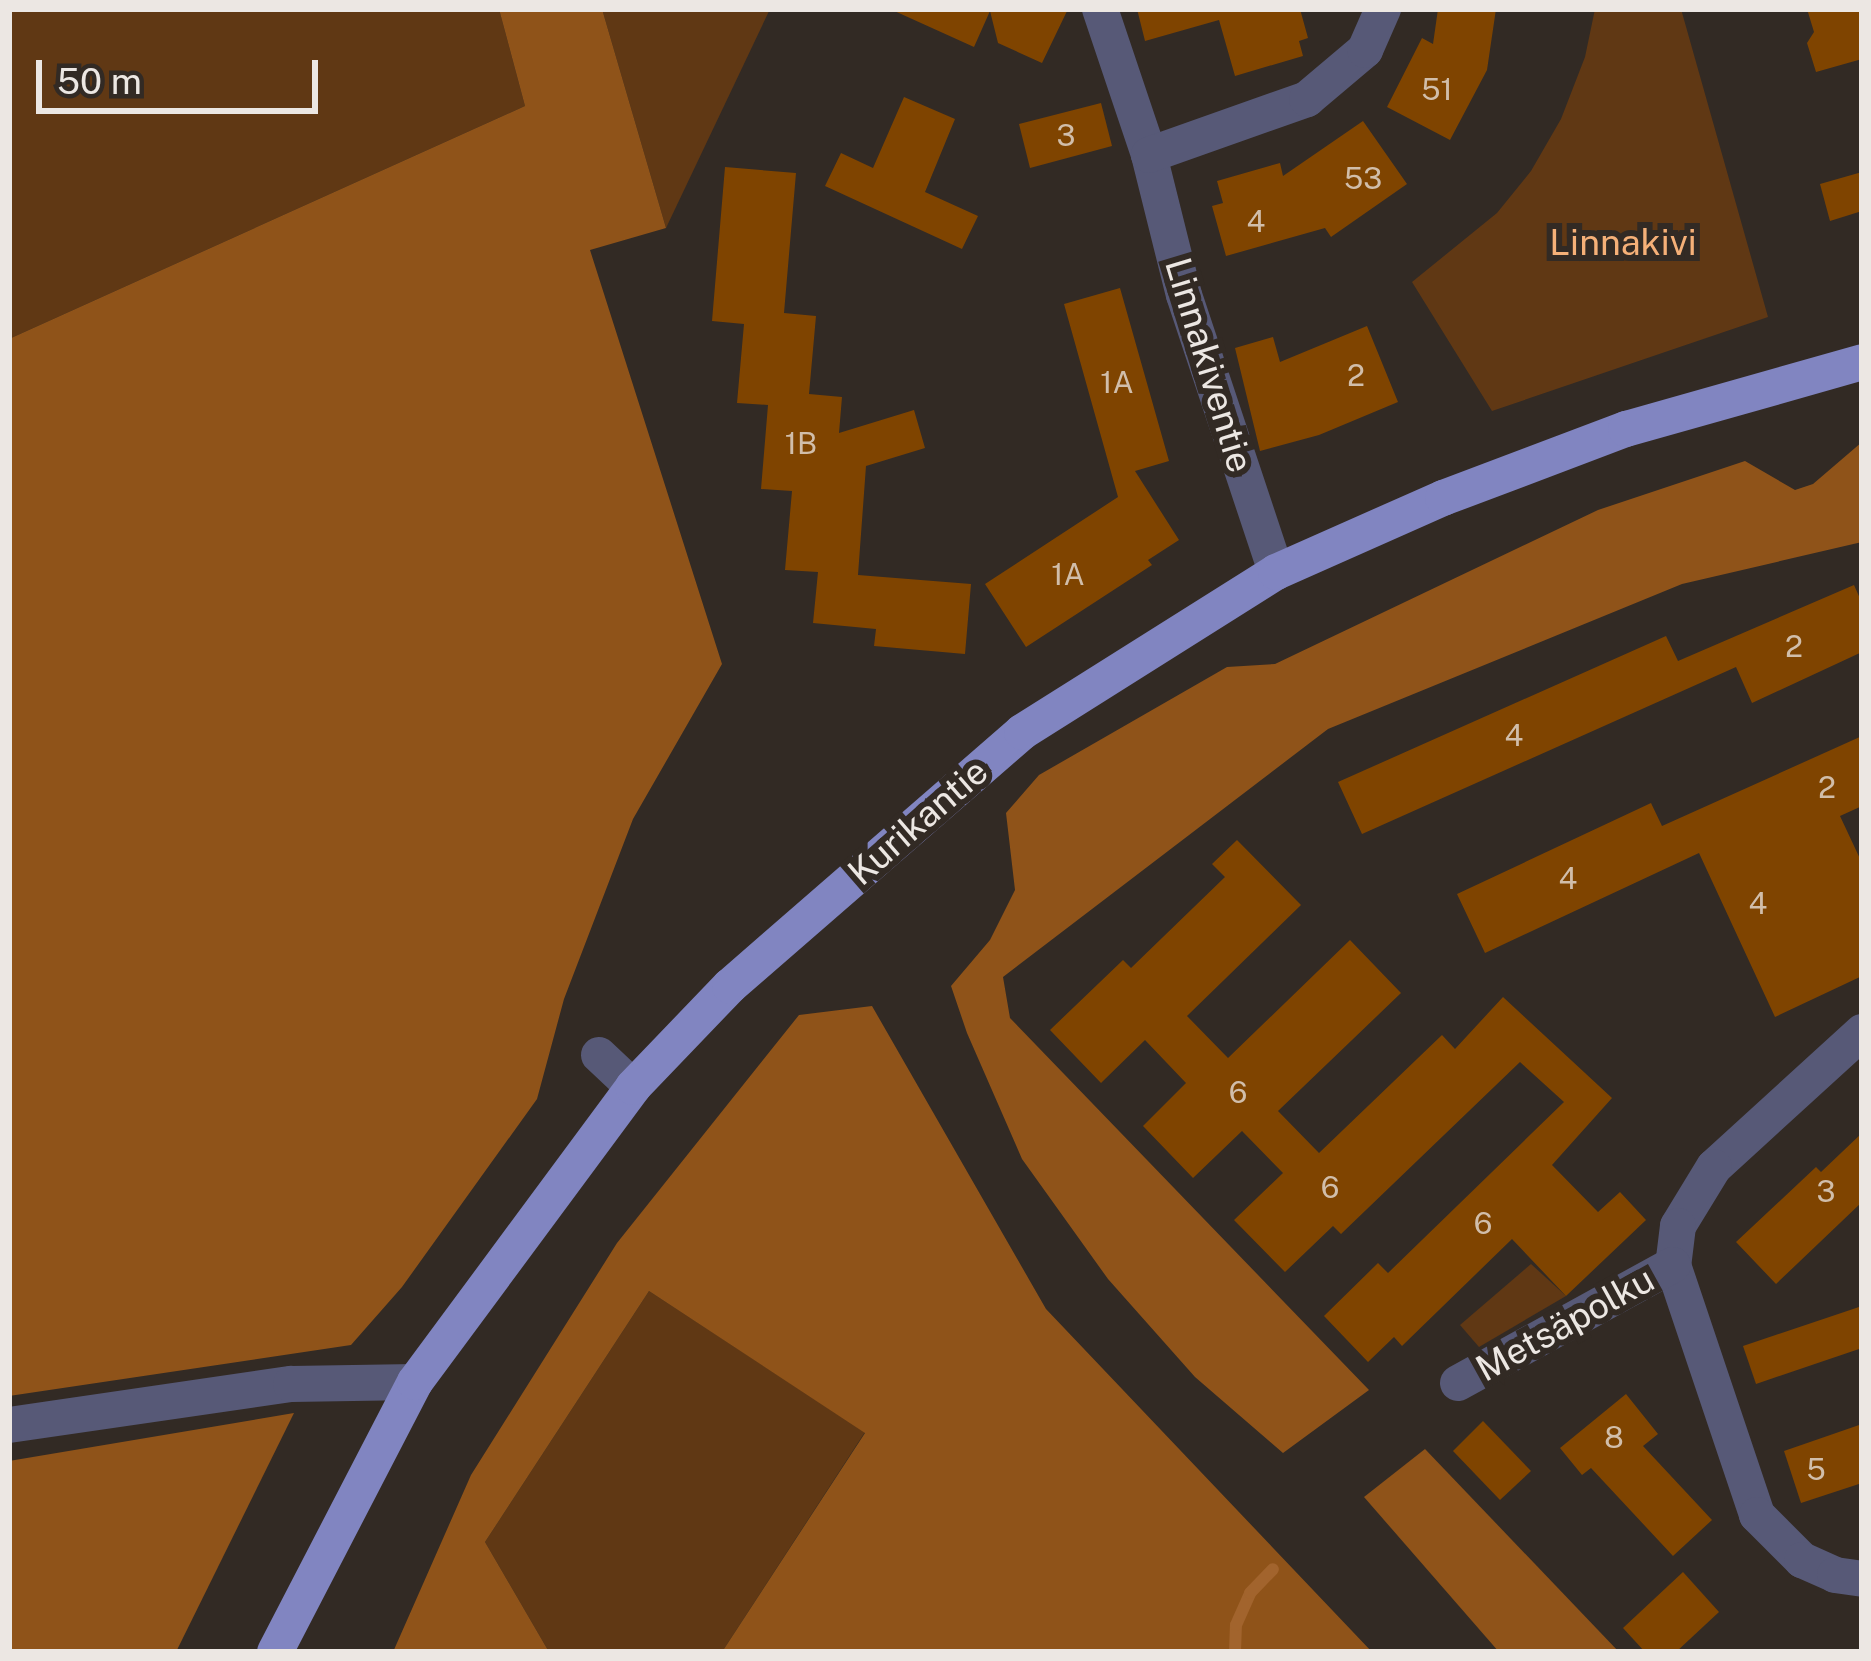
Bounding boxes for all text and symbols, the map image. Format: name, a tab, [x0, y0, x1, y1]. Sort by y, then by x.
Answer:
scale bar	[42, 36, 324, 110]
text: 50 m	[57, 60, 142, 102]
house number: 51	[1421, 71, 1453, 107]
house number: 3	[1057, 117, 1075, 153]
house number: 53	[1344, 160, 1382, 196]
house number: 4	[1247, 203, 1265, 239]
park label: Linnakivi	[1549, 221, 1697, 265]
street label: Linnakiventie	[1156, 253, 1262, 477]
house number: 2	[1347, 357, 1365, 393]
house number: 1A	[1100, 364, 1134, 400]
house number: 1B	[785, 425, 817, 461]
house number: 1A	[1051, 556, 1085, 592]
house number: 2	[1785, 628, 1803, 664]
house number: 4	[1505, 717, 1523, 753]
street label: Kurikantie	[839, 750, 997, 894]
house number: 2	[1818, 769, 1836, 805]
house number: 4	[1559, 860, 1577, 896]
house number: 4	[1749, 885, 1767, 921]
house number: 6	[1229, 1074, 1247, 1110]
house number: 6	[1321, 1169, 1339, 1205]
house number: 3	[1817, 1173, 1835, 1209]
house number: 6	[1474, 1205, 1492, 1241]
street label: Metsäpolku	[1469, 1257, 1661, 1391]
house number: 8	[1604, 1419, 1624, 1455]
house number: 5	[1806, 1451, 1826, 1487]

